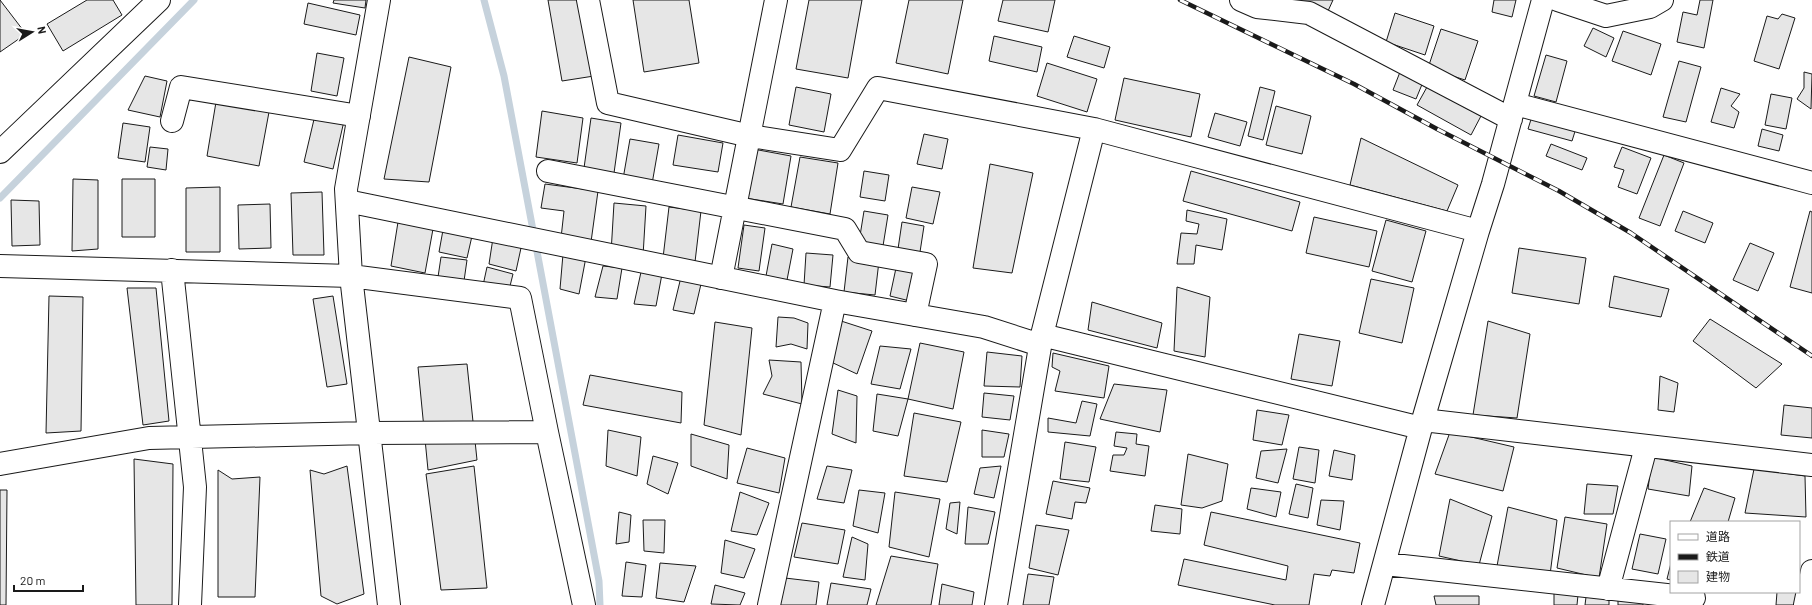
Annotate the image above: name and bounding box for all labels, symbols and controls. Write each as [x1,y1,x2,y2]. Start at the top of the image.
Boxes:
north arrow [12,12,52,52]
text: N [35,25,49,35]
legend [1670,521,1800,593]
text: 道路 [1706,529,1730,543]
text: 鉄道 [1706,549,1730,563]
scale bar [14,567,83,593]
text: 建物 [1706,569,1730,583]
text: 20 m [20,573,46,587]

